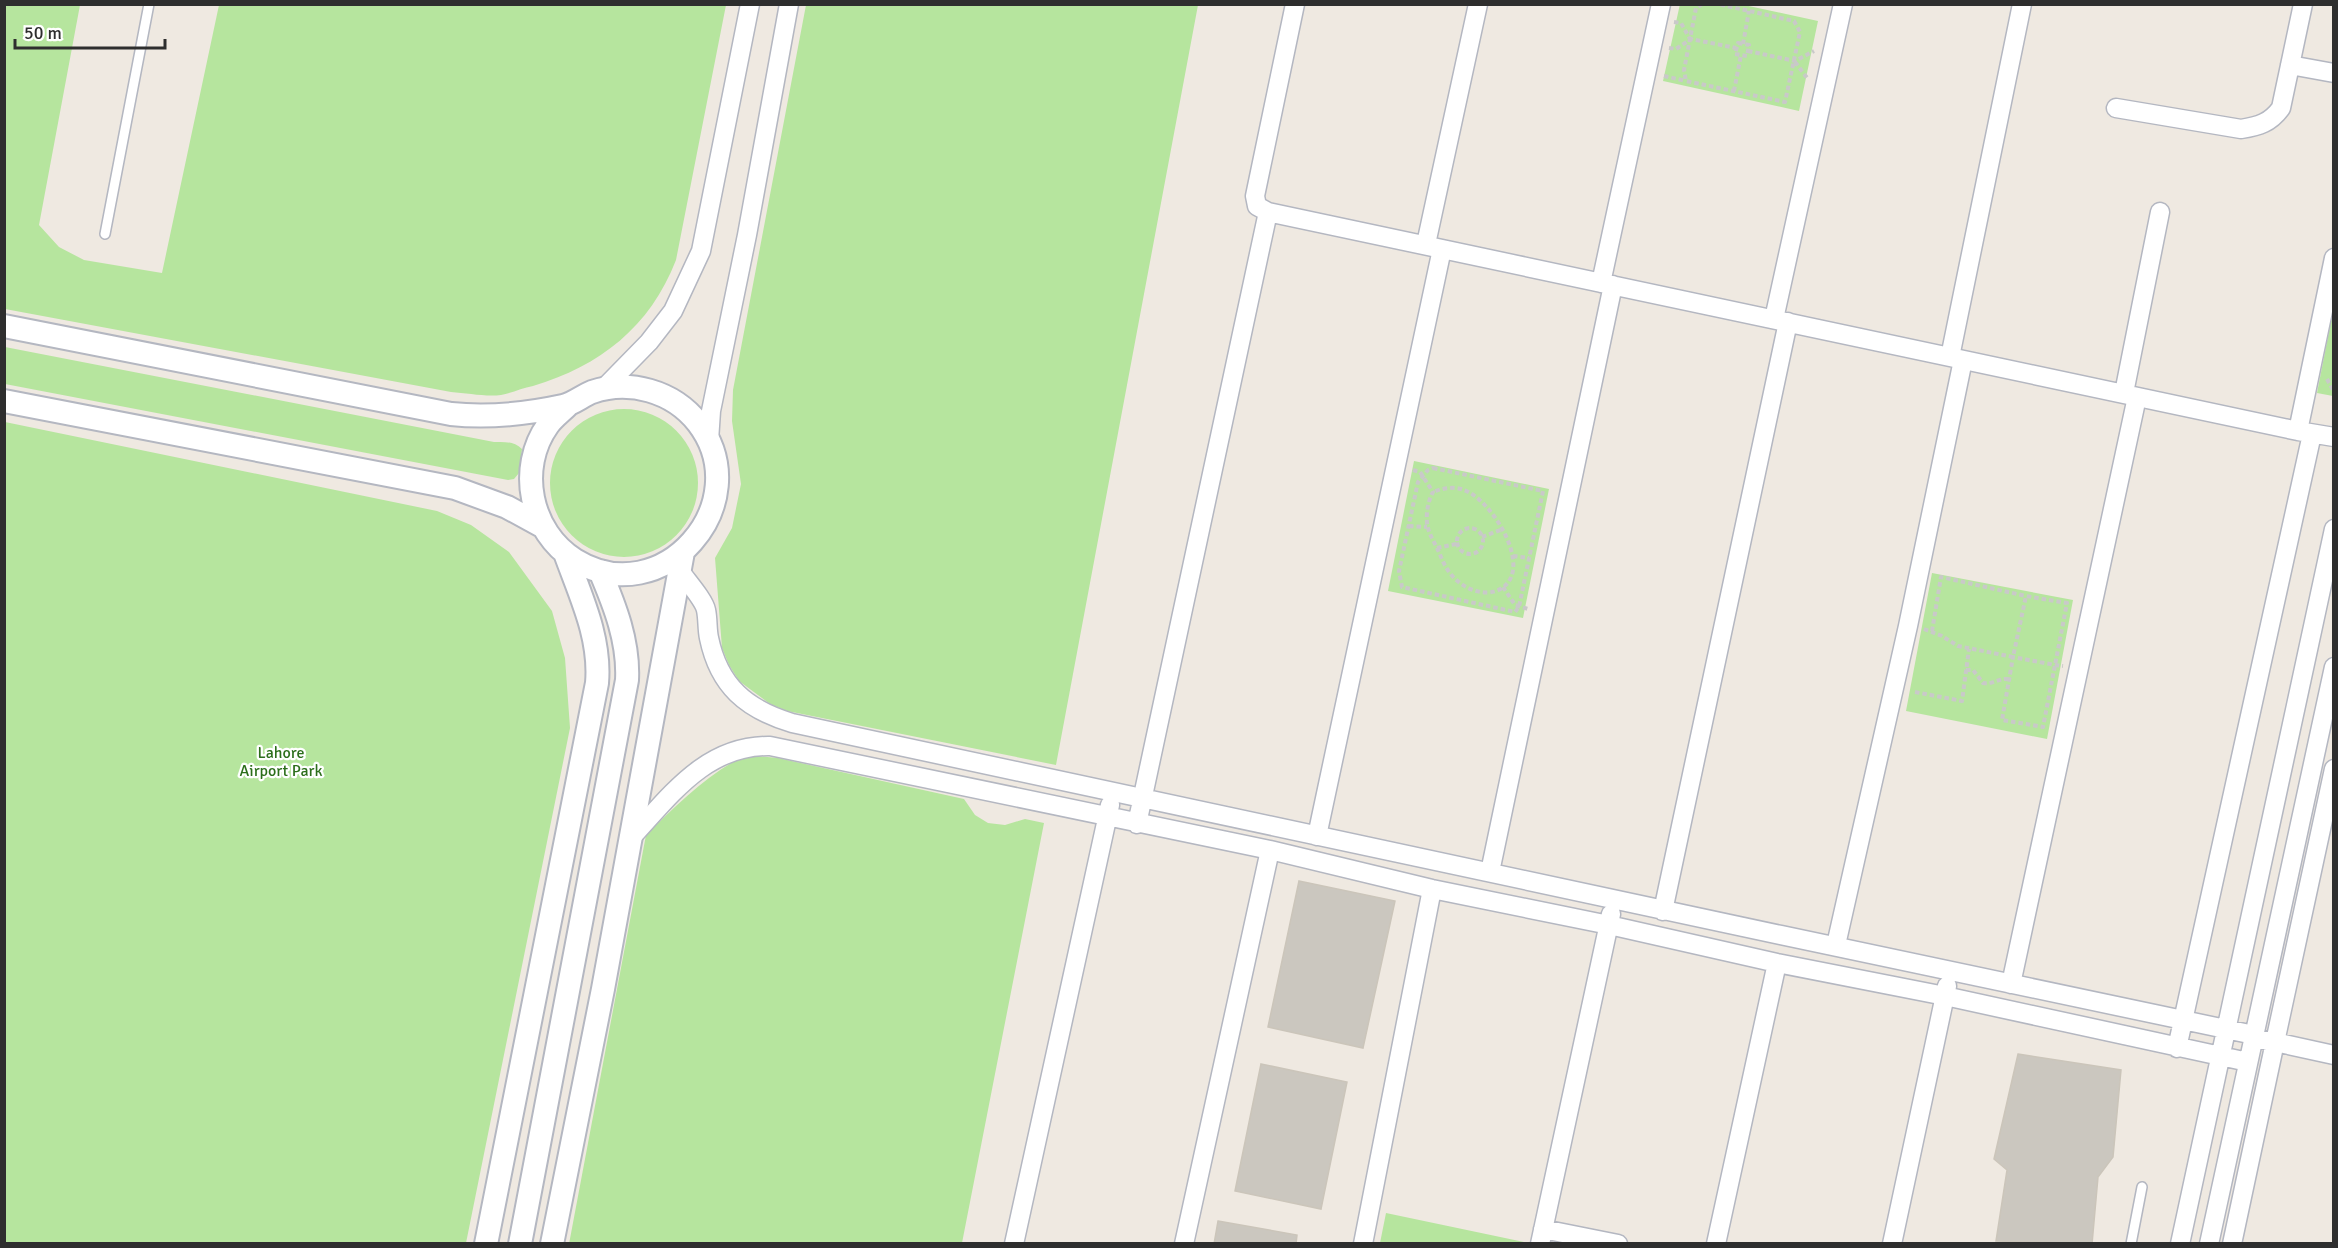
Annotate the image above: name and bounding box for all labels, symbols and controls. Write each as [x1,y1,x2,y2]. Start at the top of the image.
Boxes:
scale bar [15,12,165,50]
text: 50 m [24,22,62,44]
park label: Lahore Airport Park [240,743,322,781]

